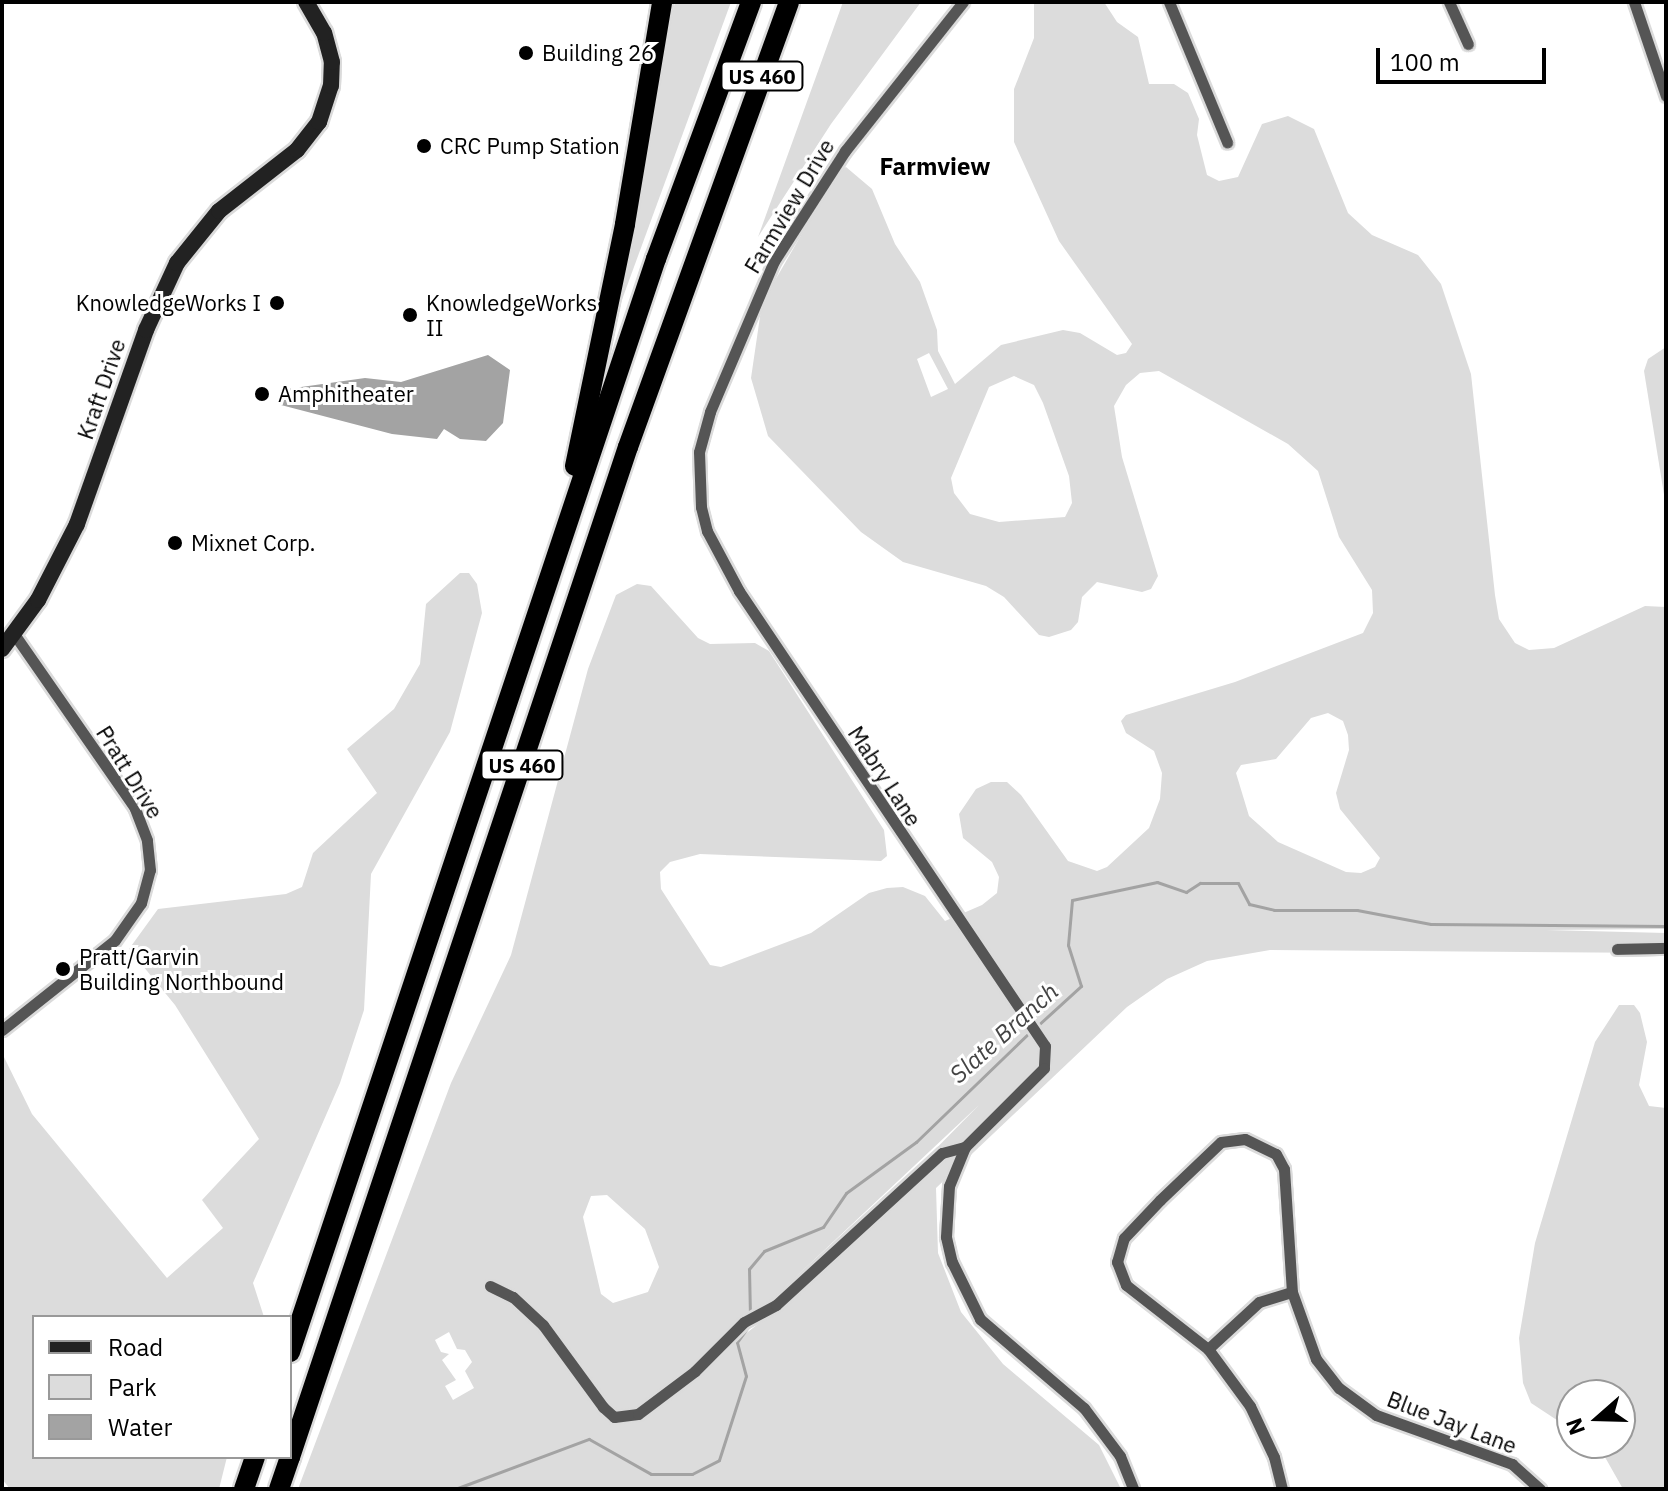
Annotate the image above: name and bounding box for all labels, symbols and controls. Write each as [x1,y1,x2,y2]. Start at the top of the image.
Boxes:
scale bar [1380,32,1550,82]
place label: Building 26 [542,40,654,66]
marker: Building 26 [517,44,535,62]
text: 100 m [1390,46,1460,78]
road number: US 460 [720,60,804,92]
place label: CRC Pump Station [440,133,620,159]
street label: Farmview Drive [739,134,839,278]
marker: CRC Pump Station [415,137,433,155]
district label: Farmview [879,153,991,181]
place label: KnowledgeWorks II [426,289,597,340]
place label: KnowledgeWorks I [76,290,261,316]
marker: KnowledgeWorks I [268,294,286,312]
marker: KnowledgeWorks II [401,306,419,324]
street label: Kraft Drive [71,335,131,443]
place label: Amphitheater [278,381,414,407]
marker: Amphitheater [253,385,271,403]
place label: Mixnet Corp. [191,530,315,556]
marker: Mixnet Corp. [166,534,184,552]
street label: Pratt Drive [91,721,169,823]
street label: Mabry Lane [843,721,927,831]
road number: US 460 [480,749,564,781]
place label: Pratt/Garvin Building Northbound [79,943,284,994]
marker: Pratt/Garvin Building Northbound [54,960,72,978]
water label: Slate Branch [944,977,1064,1089]
legend [32,1315,292,1459]
text: Road [108,1331,163,1363]
text: Park [108,1371,157,1403]
north arrow [1556,1379,1636,1459]
street label: Blue Jay Lane [1384,1385,1520,1459]
text: Water [108,1411,172,1443]
text: N [1559,1414,1591,1439]

